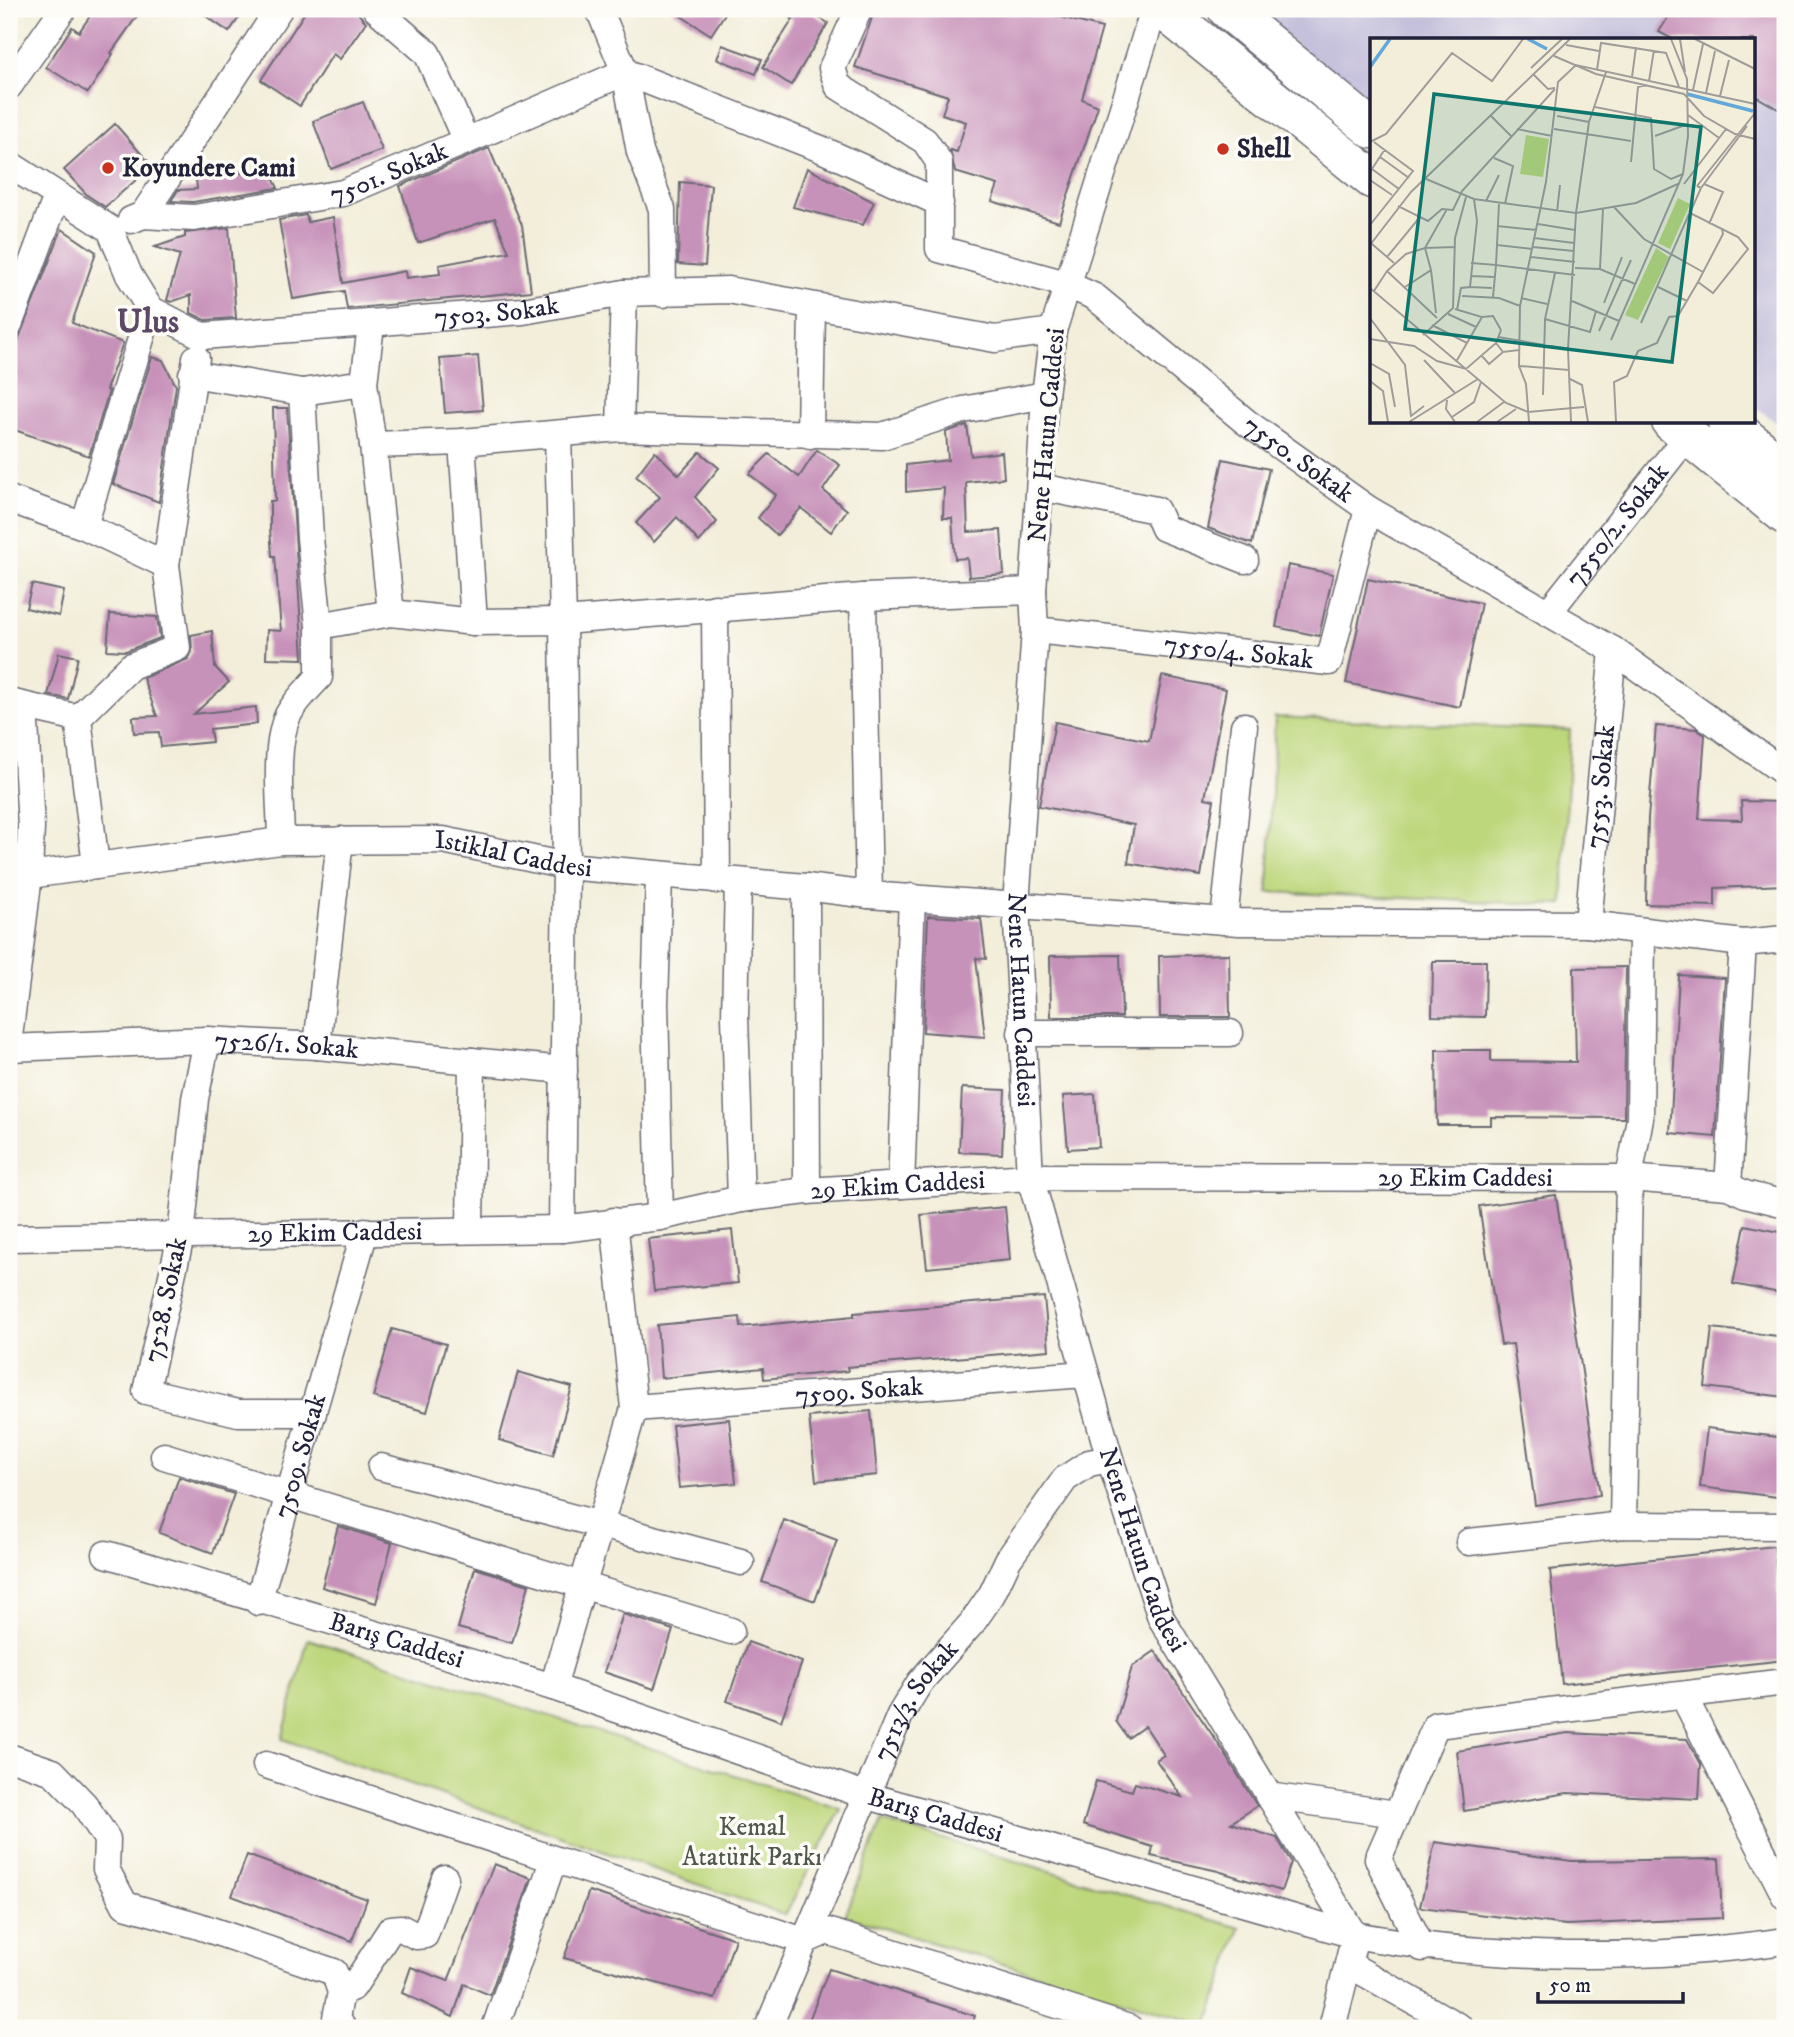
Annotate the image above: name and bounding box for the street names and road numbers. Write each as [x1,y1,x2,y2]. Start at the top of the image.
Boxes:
street label: 7501. Sokak [328,134,453,211]
street label: 7503. Sokak [433,288,562,334]
street label: Nene Hatun Caddesi [1021,327,1073,543]
street label: 7550. Sokak [1237,409,1360,510]
street label: 7550/2. Sokak [1558,456,1676,594]
street label: 7550/4. Sokak [1162,628,1315,677]
street label: 7553. Sokak [1578,723,1623,850]
street label: Istiklal Caddesi [435,823,593,885]
street label: Nene Hatun Caddesi [999,891,1043,1108]
street label: 7526/1. Sokak [214,1024,360,1066]
street label: 29 Ekim Caddesi [1378,1161,1553,1194]
street label: 29 Ekim Caddesi [809,1163,986,1207]
street label: 29 Ekim Caddesi [247,1215,423,1251]
street label: 7528. Sokak [137,1234,195,1366]
street label: 7509. Sokak [794,1370,925,1412]
street label: 7509. Sokak [266,1390,334,1522]
street label: Nene Hatun Caddesi [1091,1444,1194,1658]
street label: Barış Caddesi [325,1605,468,1676]
street label: 7513/3. Sokak [866,1633,966,1766]
street label: Barış Caddesi [864,1780,1007,1850]

